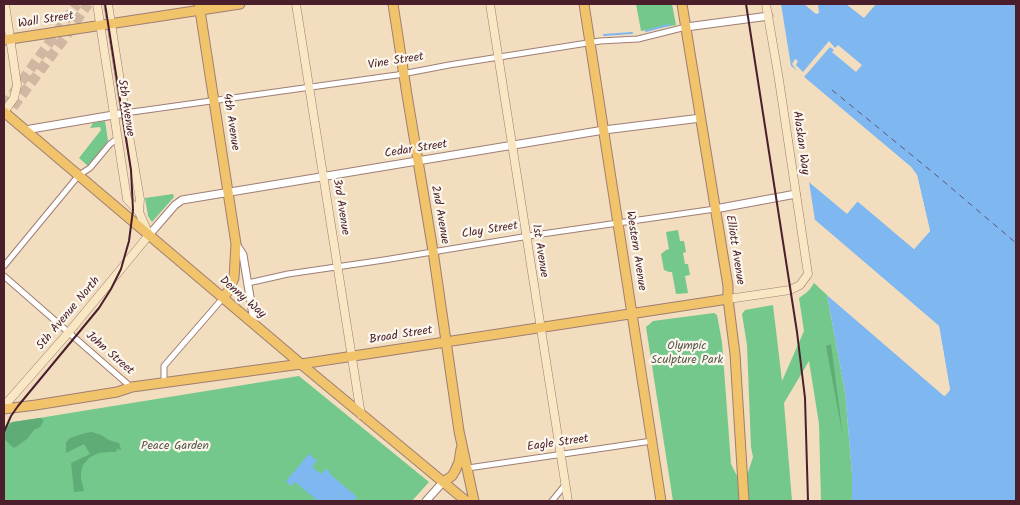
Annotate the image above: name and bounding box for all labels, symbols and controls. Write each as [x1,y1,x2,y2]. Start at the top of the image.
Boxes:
street label: Wall Street [17,9,75,33]
street label: Vine Street [367,50,425,74]
street label: 5th Avenue [113,78,137,138]
street label: 4th Avenue [218,92,242,152]
street label: Alaskan Way [788,110,812,176]
street label: Cedar Street [384,138,448,162]
street label: 3rd Avenue [328,178,352,236]
street label: 2nd Avenue [427,184,451,246]
street label: Western Avenue [622,210,648,292]
street label: Elliott Avenue [721,214,747,286]
street label: Clay Street [461,219,519,243]
street label: 1st Avenue [528,223,550,279]
street label: 5th Avenue North [34,274,104,354]
street label: Denny Way [216,274,268,322]
street label: Broad Street [368,324,434,348]
street label: John Street [82,329,136,379]
park label: Olympic Sculpture Park [651,340,723,368]
street label: Eagle Street [526,433,590,455]
park label: Peace Garden [141,440,209,454]

